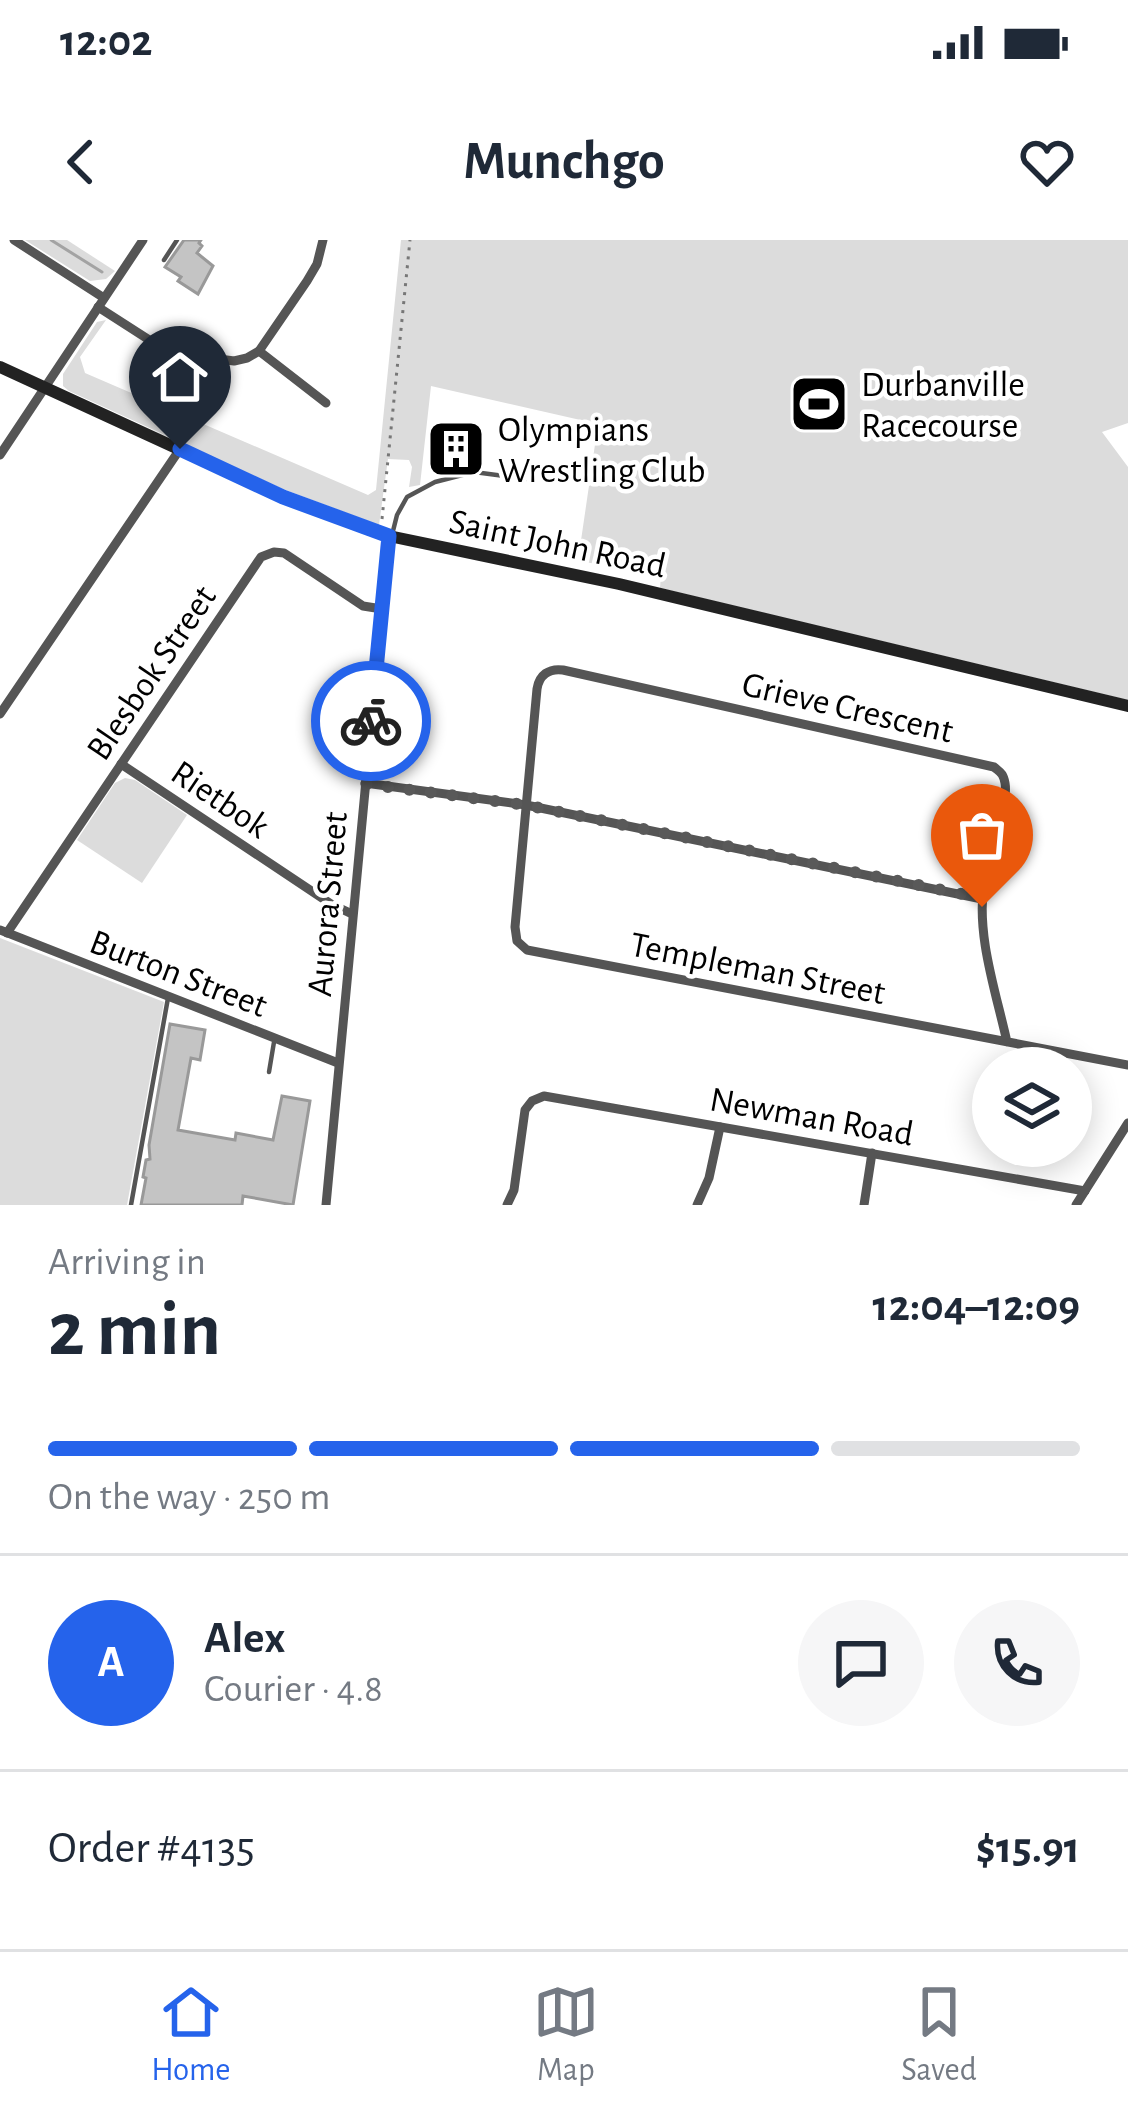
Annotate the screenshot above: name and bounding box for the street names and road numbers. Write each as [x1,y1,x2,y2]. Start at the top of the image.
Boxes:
street label: Saint John Road [446,503,669,584]
street label: Blesbok Street [80,579,223,767]
street label: Grieve Crescent [739,666,957,750]
street label: Rietbok [164,754,276,845]
street label: Aurora Street [302,810,354,998]
street label: Burton Street [85,924,272,1024]
street label: Templeman Street [627,927,889,1011]
street label: Newman Road [707,1081,916,1153]

